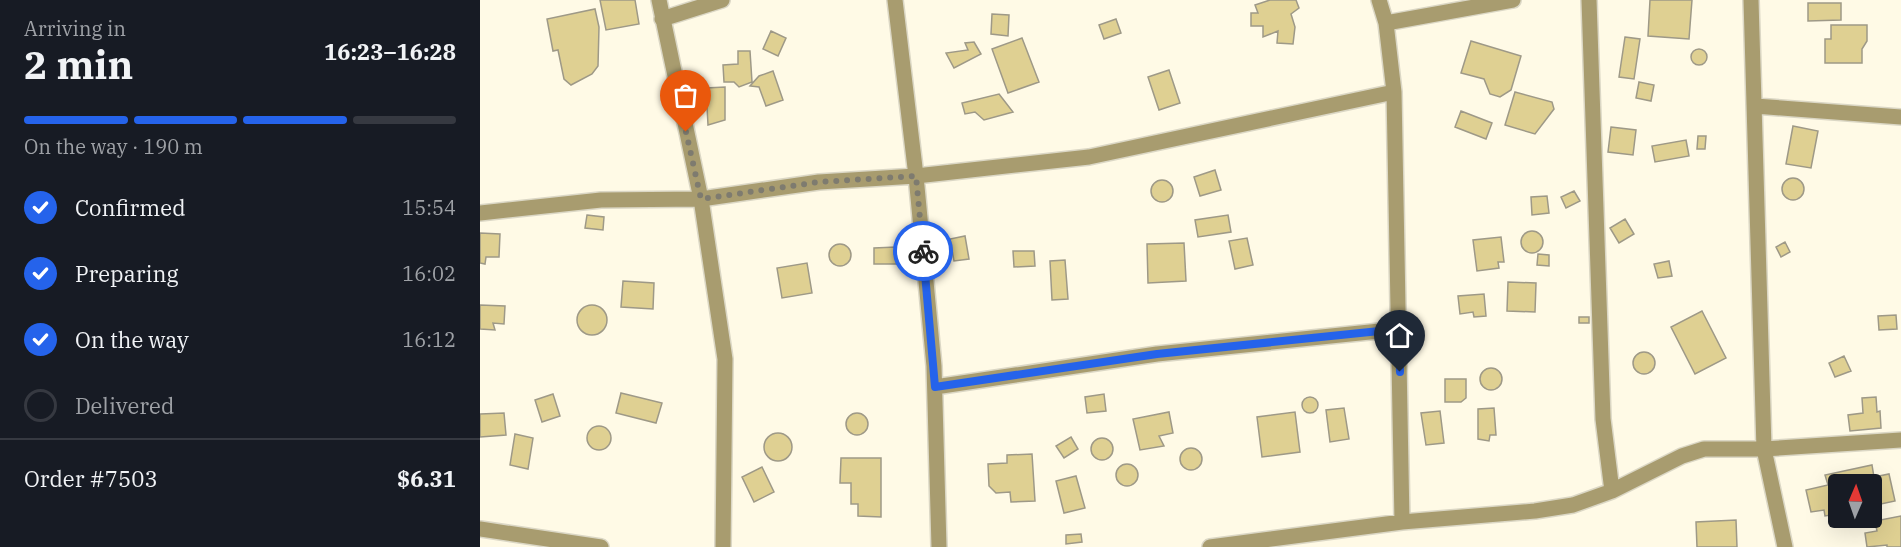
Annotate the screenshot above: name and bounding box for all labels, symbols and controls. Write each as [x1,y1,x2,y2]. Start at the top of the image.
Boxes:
text: Arriving in [24,15,126,42]
text: 16:23–16:28 [324,37,456,66]
text: 2 min [24,39,133,90]
pin [660,70,711,132]
icon: bag [669,79,702,112]
text: On the way · 190 m [24,133,203,160]
icon: check [24,191,57,224]
text: Confirmed [75,193,186,222]
text: 15:54 [402,194,456,221]
courier [893,221,953,281]
icon: bike [907,235,940,268]
icon: check [24,257,57,290]
text: Preparing [75,259,179,288]
text: 16:02 [402,260,456,287]
pin [1374,310,1425,372]
icon: home [1383,319,1416,352]
icon: check [24,323,57,356]
text: On the way [75,325,189,354]
text: 16:12 [402,326,456,353]
text: Delivered [75,391,174,420]
text: Order #7503 [24,464,158,493]
text: $6.31 [397,464,456,493]
north arrow [1828,474,1882,528]
map controls [1828,474,1882,528]

